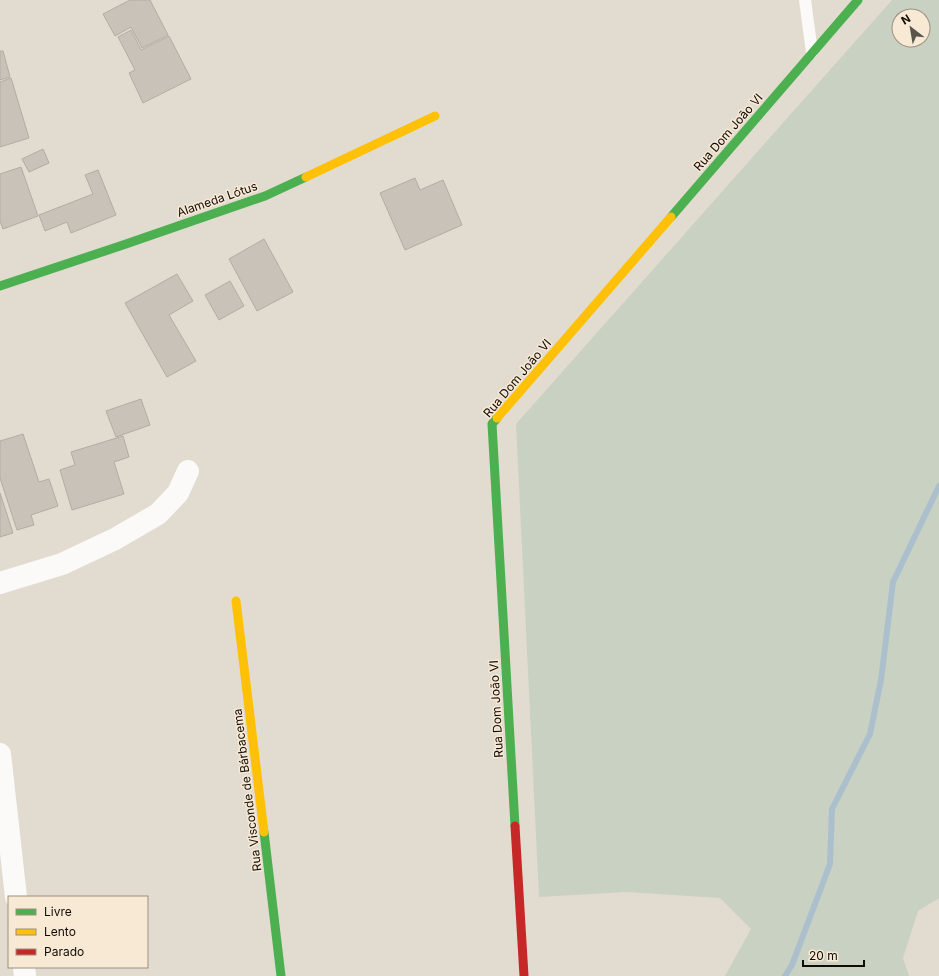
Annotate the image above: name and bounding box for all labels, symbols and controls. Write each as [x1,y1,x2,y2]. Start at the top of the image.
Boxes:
north arrow [891,8,931,48]
text: N [899,11,913,28]
street label: Rua Dom João VI [690,90,766,174]
street label: Alameda Lótus [175,178,259,220]
street label: Rua Dom João VI [480,336,554,420]
street label: Rua Dom João VI [486,660,506,758]
street label: Rua Visconde de Bárbacema [230,708,264,872]
legend [8,896,148,968]
text: Livre [44,904,72,919]
text: Lento [44,924,76,939]
scale bar [803,942,864,968]
text: Parado [44,944,84,959]
text: 20 m [809,948,838,963]

